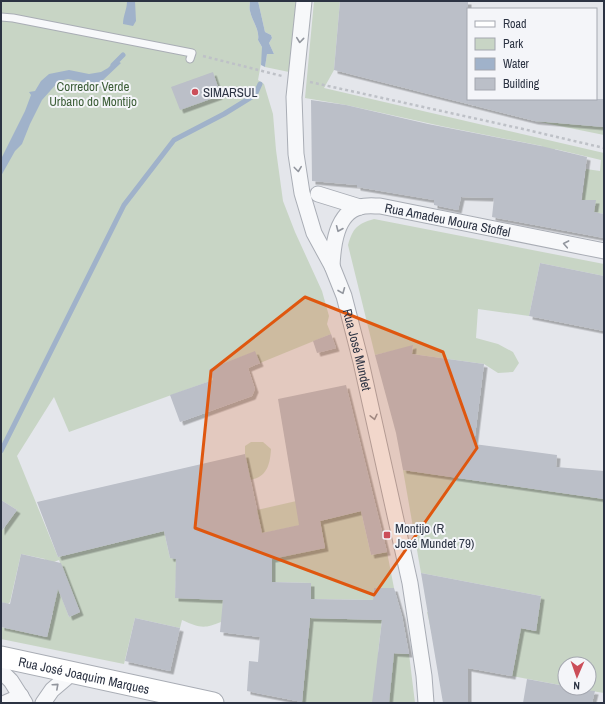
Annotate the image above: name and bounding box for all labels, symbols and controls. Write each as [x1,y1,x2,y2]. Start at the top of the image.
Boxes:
legend [467,8,597,100]
text: Road [503,16,527,32]
text: Park [503,36,523,52]
one-way arrow [295,37,304,43]
text: Water [503,56,530,72]
text: Building [503,76,540,92]
park label: Corredor Verde Urbano do Montijo [49,78,137,110]
place label: SIMARSUL [203,84,258,101]
marker: SIMARSUL [190,87,200,97]
one-way arrow [294,166,303,172]
street label: Rua Amadeu Moura Stoffel [383,199,512,241]
one-way arrow [335,226,343,233]
one-way arrow [563,240,569,248]
one-way arrow [338,287,346,294]
street label: Rua José Mundet [339,307,376,392]
one-way arrow [369,413,377,420]
place label: Montijo (R José Mundet 79) [395,520,475,552]
marker: Montijo (R José Mundet 79) [382,530,392,540]
street label: Rua José Joaquim Marques [17,653,151,697]
north arrow [557,656,597,696]
text: N [573,679,580,693]
one-way arrow [51,684,59,691]

